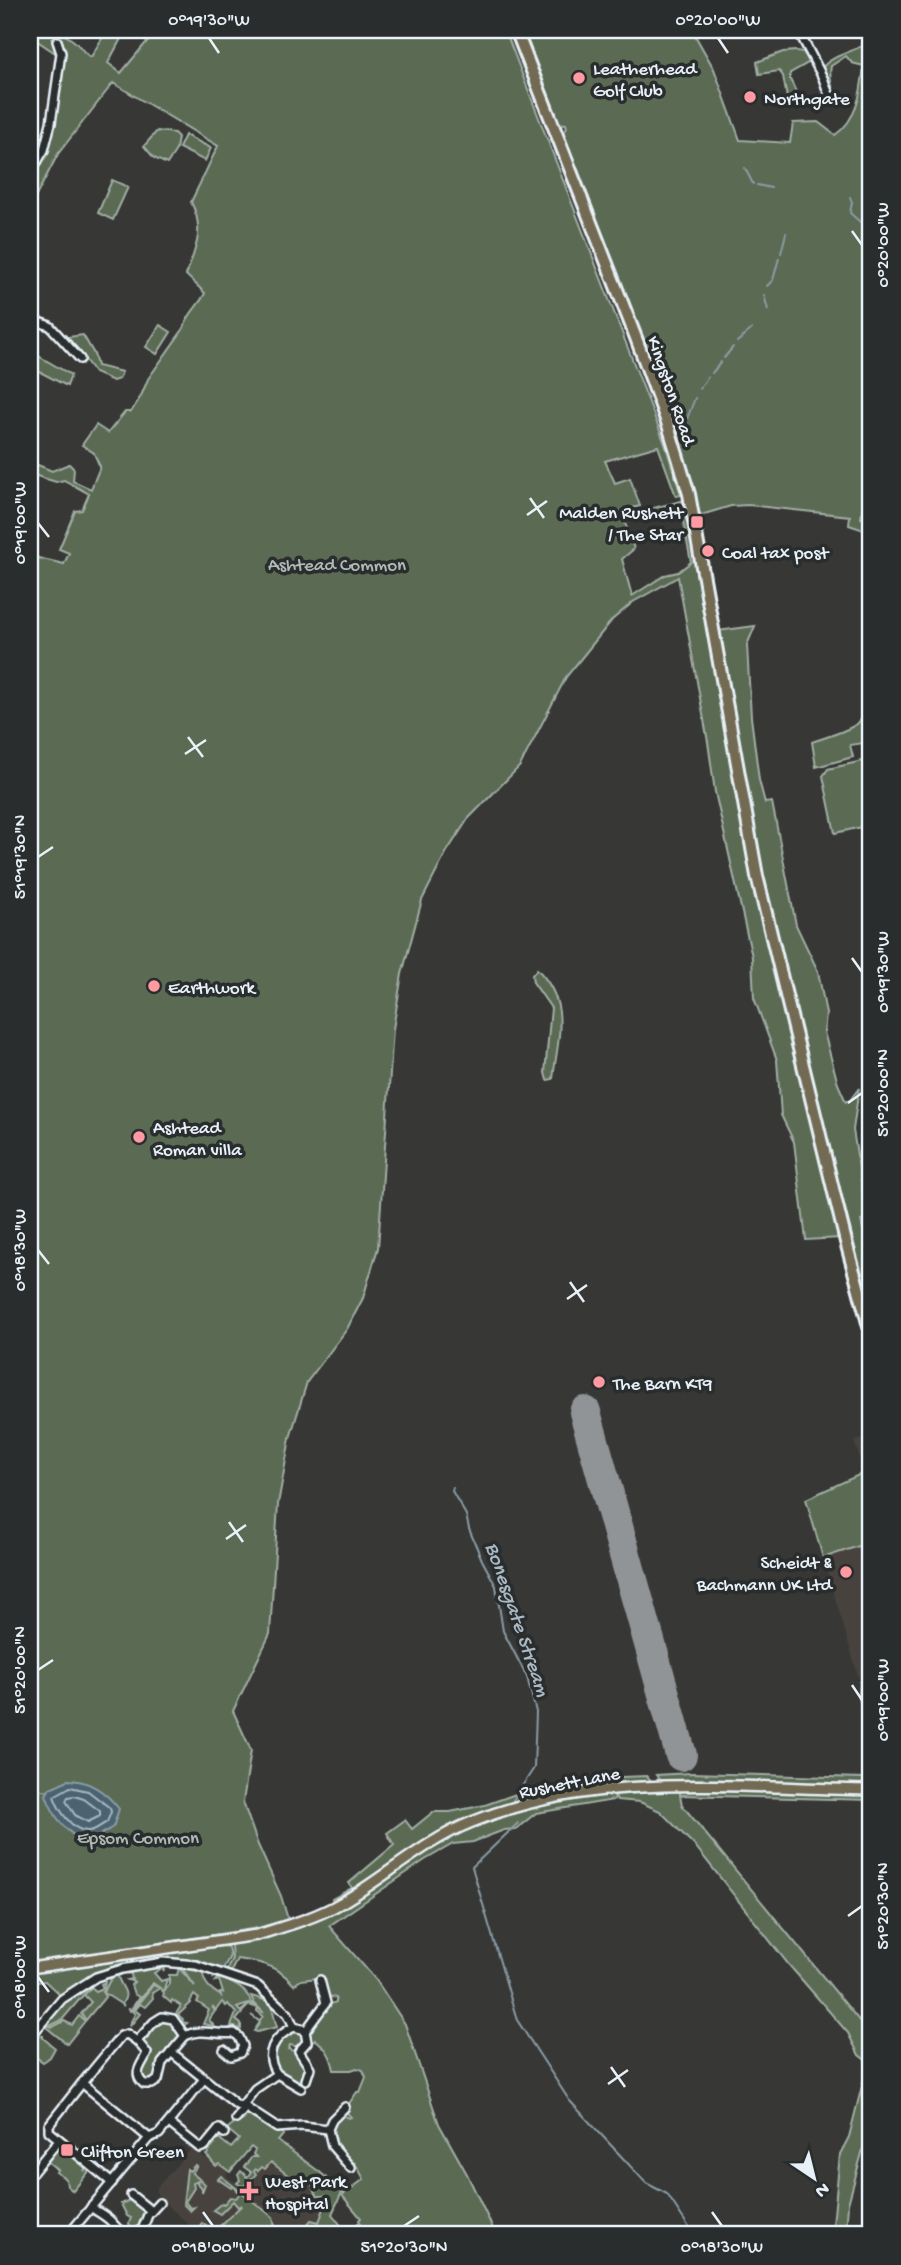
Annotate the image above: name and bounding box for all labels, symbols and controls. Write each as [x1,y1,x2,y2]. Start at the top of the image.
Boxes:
text: 0°19'30"W [168,11,250,32]
text: 0°20'00"W [675,11,761,32]
place label: Leatherhead Golf Club [593,59,698,104]
marker: Leatherhead Golf Club [571,70,587,86]
marker: Northgate [742,89,758,105]
place label: Northgate [764,89,850,112]
text: 0°20'00"W [874,202,895,288]
street label: Kingston Road [640,333,700,451]
text: 0°19'00"W [11,482,32,564]
place label: Malden Rushett / The Star [559,503,685,548]
marker: Malden Rushett / The Star [689,514,705,530]
marker: Coal tax post [700,543,716,559]
place label: Coal tax post [722,543,830,566]
park label: Ashtead Common [268,555,406,578]
text: 51°19'30"N [11,815,32,899]
text: 0°19'30"W [874,931,895,1013]
marker: Earthwork [146,978,162,994]
place label: Earthwork [168,978,256,1001]
text: 51°20'00"N [874,1049,895,1137]
place label: Ashtead Roman villa [153,1118,243,1163]
marker: Ashtead Roman villa [131,1129,147,1145]
text: 0°18'30"W [11,1209,32,1291]
marker: The Barn KT9 [591,1374,607,1390]
place label: The Barn KT9 [612,1374,713,1397]
water label: Bonesgate Stream [478,1540,554,1701]
place label: Scheidt & Bachmann UK Ltd [696,1553,834,1598]
marker: Scheidt & Bachmann UK Ltd [838,1564,854,1580]
text: 51°20'00"N [11,1626,32,1714]
text: 0°19'00"W [874,1659,895,1741]
street label: Rushett Lane [517,1763,622,1805]
park label: Epsom Common [77,1828,199,1851]
text: 51°20'30"N [874,1862,895,1950]
text: 0°18'00"W [11,1935,32,2019]
marker: Clifton Green [59,2142,75,2158]
place label: Clifton Green [81,2142,184,2165]
north arrow [778,2142,848,2212]
place label: West Park Hospital [265,2172,348,2217]
text: N [810,2176,833,2202]
marker: West Park Hospital [239,2181,259,2201]
text: 0°18'00"W [171,2238,255,2259]
text: 51°20'30"N [360,2238,448,2259]
text: 0°18'30"W [681,2238,763,2259]

